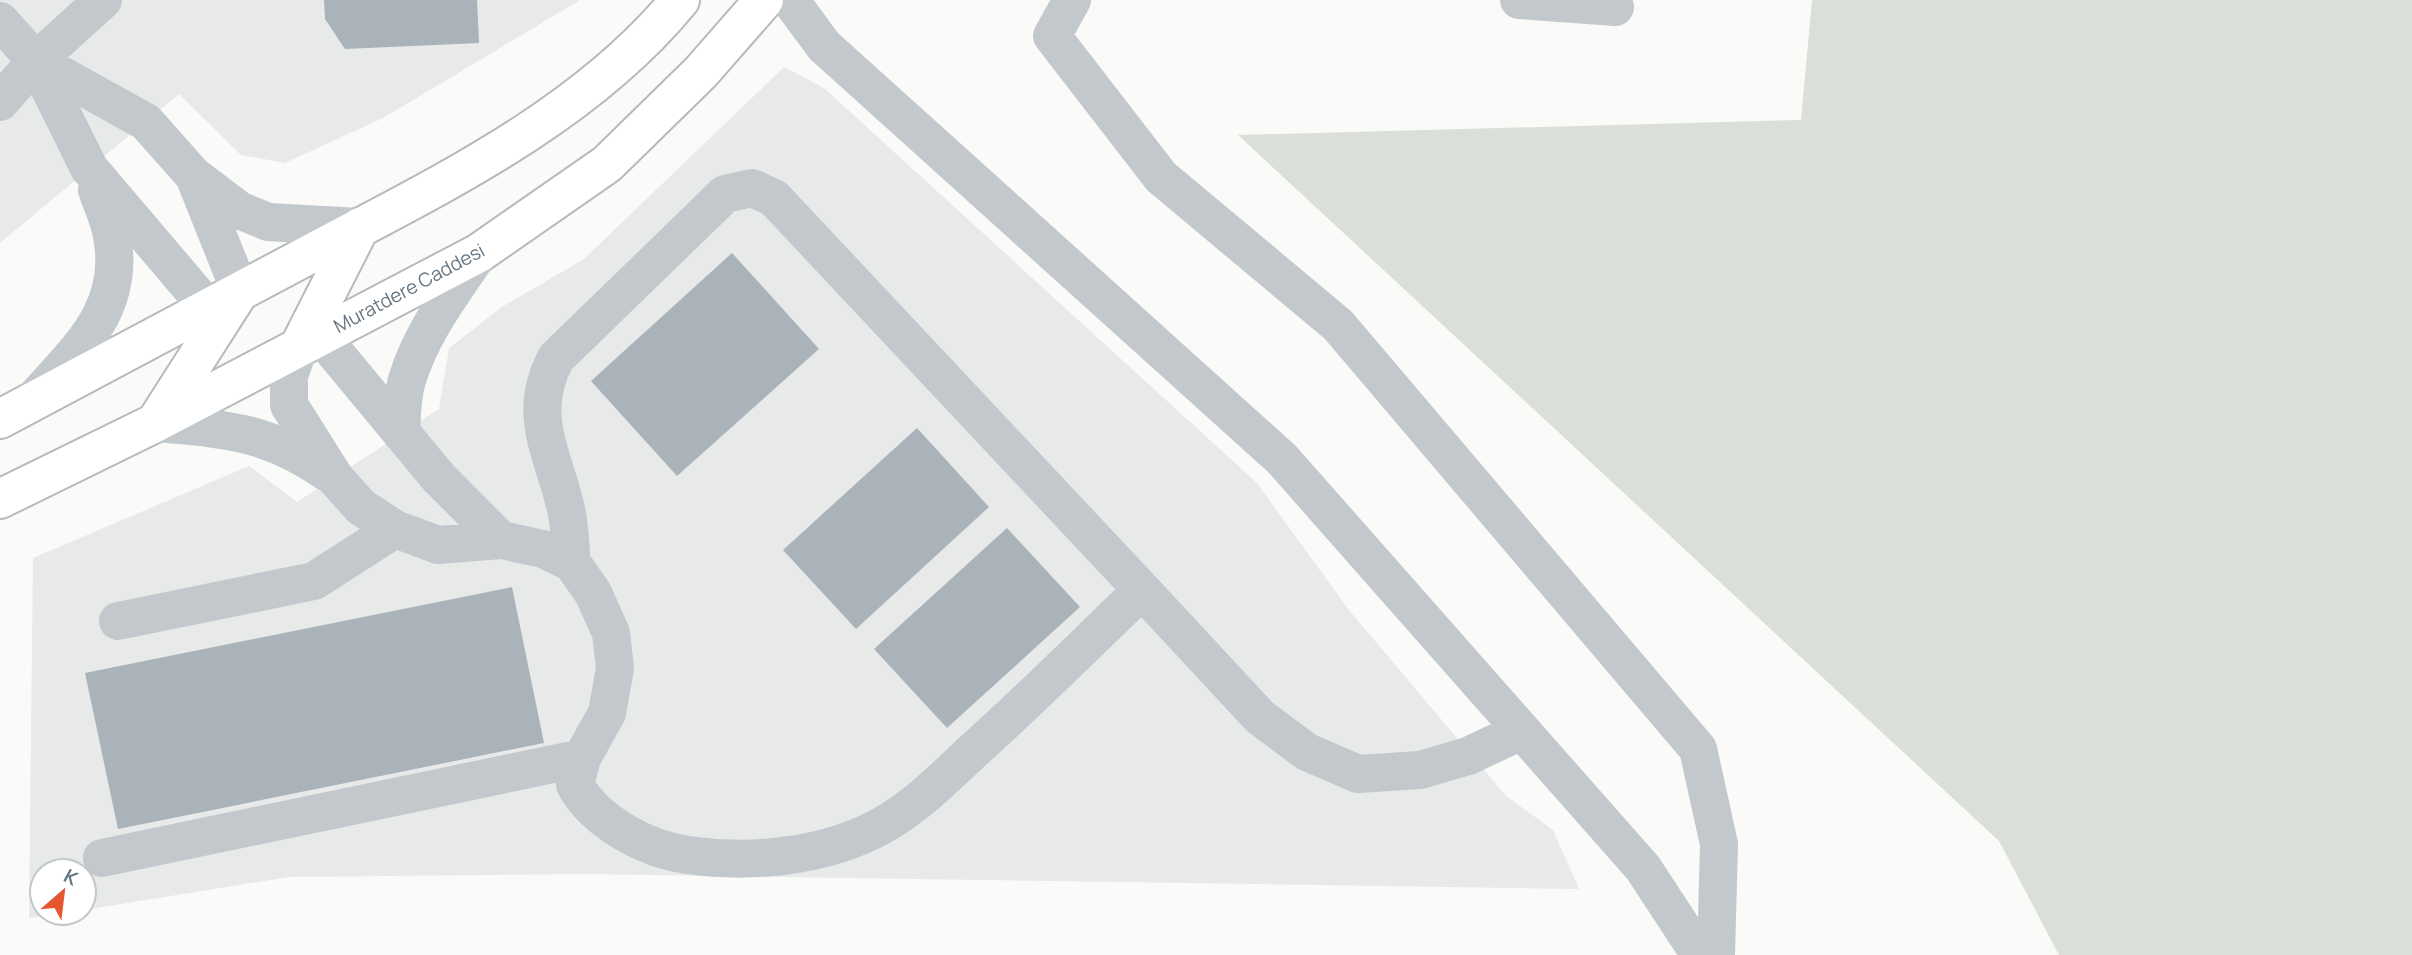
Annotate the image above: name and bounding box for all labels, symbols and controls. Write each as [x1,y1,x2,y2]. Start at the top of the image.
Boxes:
street label: Muratdere Caddesi [329,237,489,339]
north arrow [28,857,98,927]
text: K [59,863,83,892]

